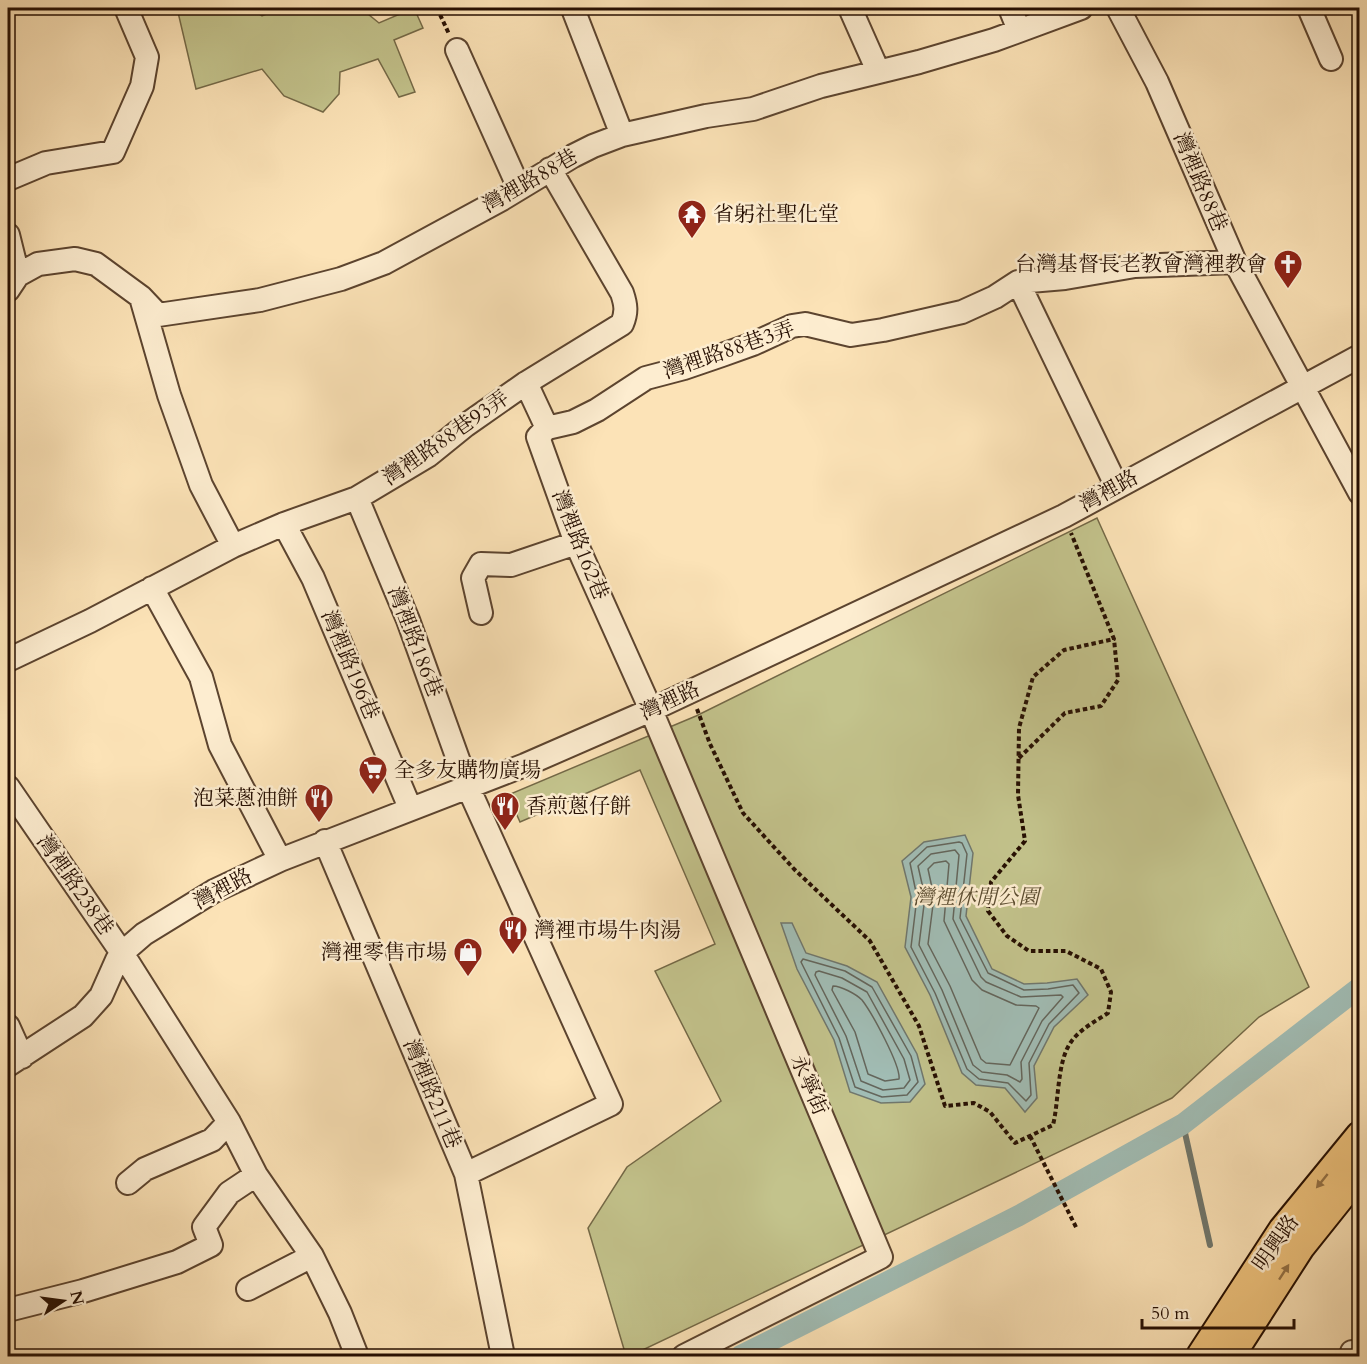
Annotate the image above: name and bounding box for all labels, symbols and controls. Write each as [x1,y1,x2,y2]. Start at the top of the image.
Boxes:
street label: 灣裡路88巷 [1166,128,1234,236]
street label: 灣裡路88巷 [477,142,583,220]
temple icon: 省躬社聖化堂 [676,198,708,240]
place label: 省躬社聖化堂 [713,200,839,229]
church icon: 台灣基督長老教會灣裡教會 [1272,248,1304,290]
place label: 台灣基督長老教會灣裡教會 [1015,250,1267,279]
street label: 灣裡路88巷3弄 [659,314,799,386]
street label: 灣裡路88巷93弄 [377,384,515,492]
street label: 灣裡路 [1074,463,1144,519]
street label: 灣裡路162巷 [545,486,615,604]
street label: 灣裡路186巷 [381,583,449,701]
street label: 灣裡路196巷 [314,606,386,724]
street label: 灣裡路 [635,675,705,727]
supermarket icon: 全多友購物廣場 [357,754,389,796]
place label: 全多友購物廣場 [394,756,541,785]
restaurant icon: 泡菜蔥油餅 [303,782,335,824]
place label: 泡菜蔥油餅 [193,784,298,813]
restaurant icon: 香煎蔥仔餅 [489,790,521,832]
place label: 香煎蔥仔餅 [526,792,631,821]
street label: 灣裡路238巷 [30,829,120,941]
street label: 灣裡路 [188,861,258,917]
park label: 灣裡休閒公園 [913,883,1042,912]
restaurant icon: 灣裡市場牛肉湯 [497,914,529,956]
place label: 灣裡市場牛肉湯 [534,916,681,945]
shop icon: 灣裡零售市場 [452,936,484,978]
place label: 灣裡零售市場 [321,938,447,967]
street label: 灣裡路211巷 [396,1035,468,1153]
street label: 永寧街 [783,1050,835,1120]
one-way arrow [1317,1174,1329,1189]
street label: 明興路 [1246,1209,1306,1277]
one-way arrow [1278,1264,1289,1280]
north arrow [33,1271,93,1331]
text: N [64,1289,89,1307]
scale bar [1142,1292,1294,1330]
text: 50 m [1151,1301,1190,1326]

